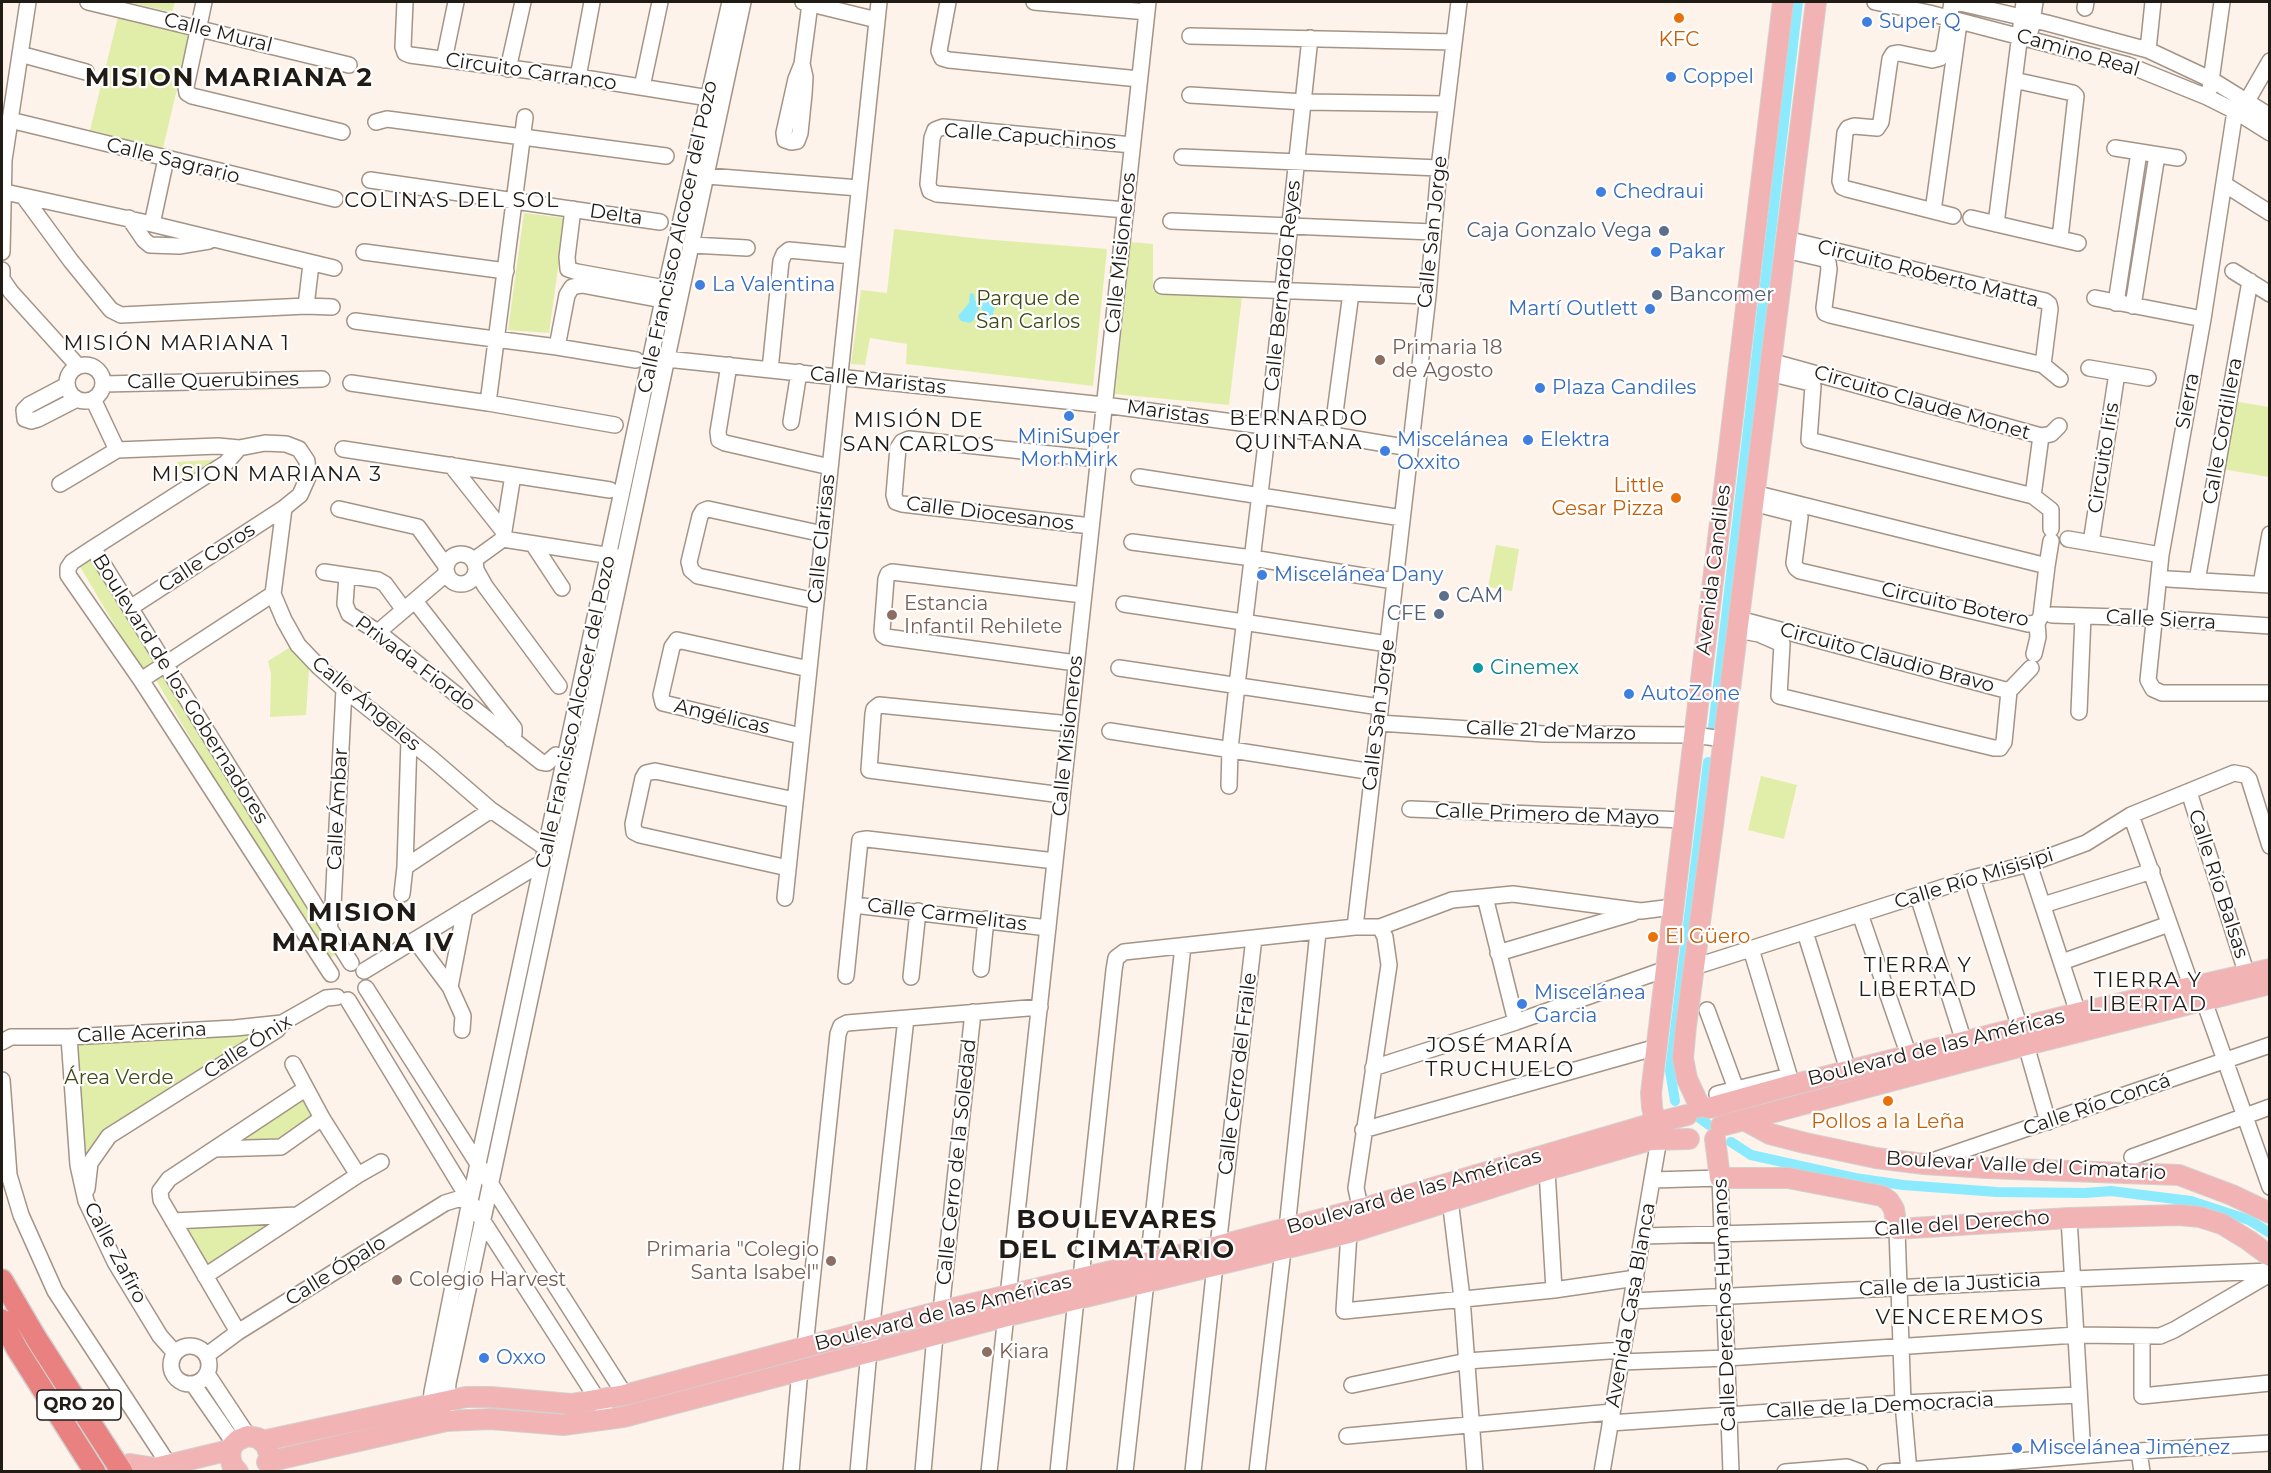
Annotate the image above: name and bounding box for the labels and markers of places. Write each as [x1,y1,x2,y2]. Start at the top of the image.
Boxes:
place label: Super Q [1879,10,1960,34]
marker: KFC [1672,11,1686,25]
marker: Super Q [1860,15,1874,29]
place label: KFC [1659,28,1699,52]
place label: Coppel [1683,65,1754,89]
marker: Coppel [1664,70,1678,84]
place label: Chedraui [1613,180,1704,204]
marker: Chedraui [1594,185,1608,199]
place label: Caja Gonzalo Vega [1467,219,1652,243]
marker: Caja Gonzalo Vega [1657,224,1671,238]
place label: Pakar [1668,240,1725,264]
marker: Pakar [1649,245,1663,259]
place label: La Valentina [712,273,835,297]
marker: La Valentina [693,278,707,292]
place label: Bancomer [1669,283,1774,307]
marker: Bancomer [1650,288,1664,302]
place label: Martí Outlett [1508,297,1638,321]
marker: Martí Outlett [1643,302,1657,316]
place label: Primaria 18 de Agosto [1392,336,1502,383]
marker: Primaria 18 de Agosto [1373,353,1387,367]
place label: Plaza Candiles [1552,376,1696,400]
marker: Plaza Candiles [1533,381,1547,395]
marker: MiniSuper MorhMirk [1062,409,1076,423]
place label: MiniSuper MorhMirk [1018,425,1120,472]
place label: Miscelánea Oxxito [1397,428,1509,475]
place label: Elektra [1540,428,1610,452]
marker: Elektra [1521,433,1535,447]
marker: Miscelánea Oxxito [1378,444,1392,458]
place label: Little Cesar Pizza [1551,474,1664,521]
marker: Little Cesar Pizza [1669,491,1683,505]
place label: Miscelánea Dany [1274,563,1443,587]
marker: Miscelánea Dany [1255,568,1269,582]
place label: CAM [1456,584,1503,608]
marker: CAM [1437,589,1451,603]
place label: Estancia Infantil Rehilete [904,592,1062,639]
place label: CFE [1387,602,1427,626]
marker: CFE [1432,607,1446,621]
marker: Estancia Infantil Rehilete [885,608,899,622]
place label: Cinemex [1490,656,1579,680]
marker: Cinemex [1471,661,1485,675]
place label: AutoZone [1641,682,1740,706]
marker: AutoZone [1622,687,1636,701]
place label: El Güero [1665,925,1750,949]
marker: El Güero [1646,930,1660,944]
place label: Miscelánea Garcia [1534,981,1646,1028]
marker: Miscelánea Garcia [1515,997,1529,1011]
marker: Pollos a la Leña [1881,1094,1895,1108]
place label: Pollos a la Leña [1811,1110,1965,1134]
place label: Primaria "Colegio Santa Isabel" [646,1238,819,1285]
marker: Primaria "Colegio Santa Isabel" [824,1254,838,1268]
place label: Colegio Harvest [409,1268,566,1292]
marker: Colegio Harvest [390,1273,404,1287]
place label: Kiara [999,1340,1049,1364]
marker: Kiara [980,1345,994,1359]
place label: Oxxo [496,1346,546,1370]
marker: Oxxo [477,1351,491,1365]
place label: Miscelánea Jiménez [2029,1436,2230,1460]
marker: Miscelánea Jiménez [2010,1441,2024,1455]

